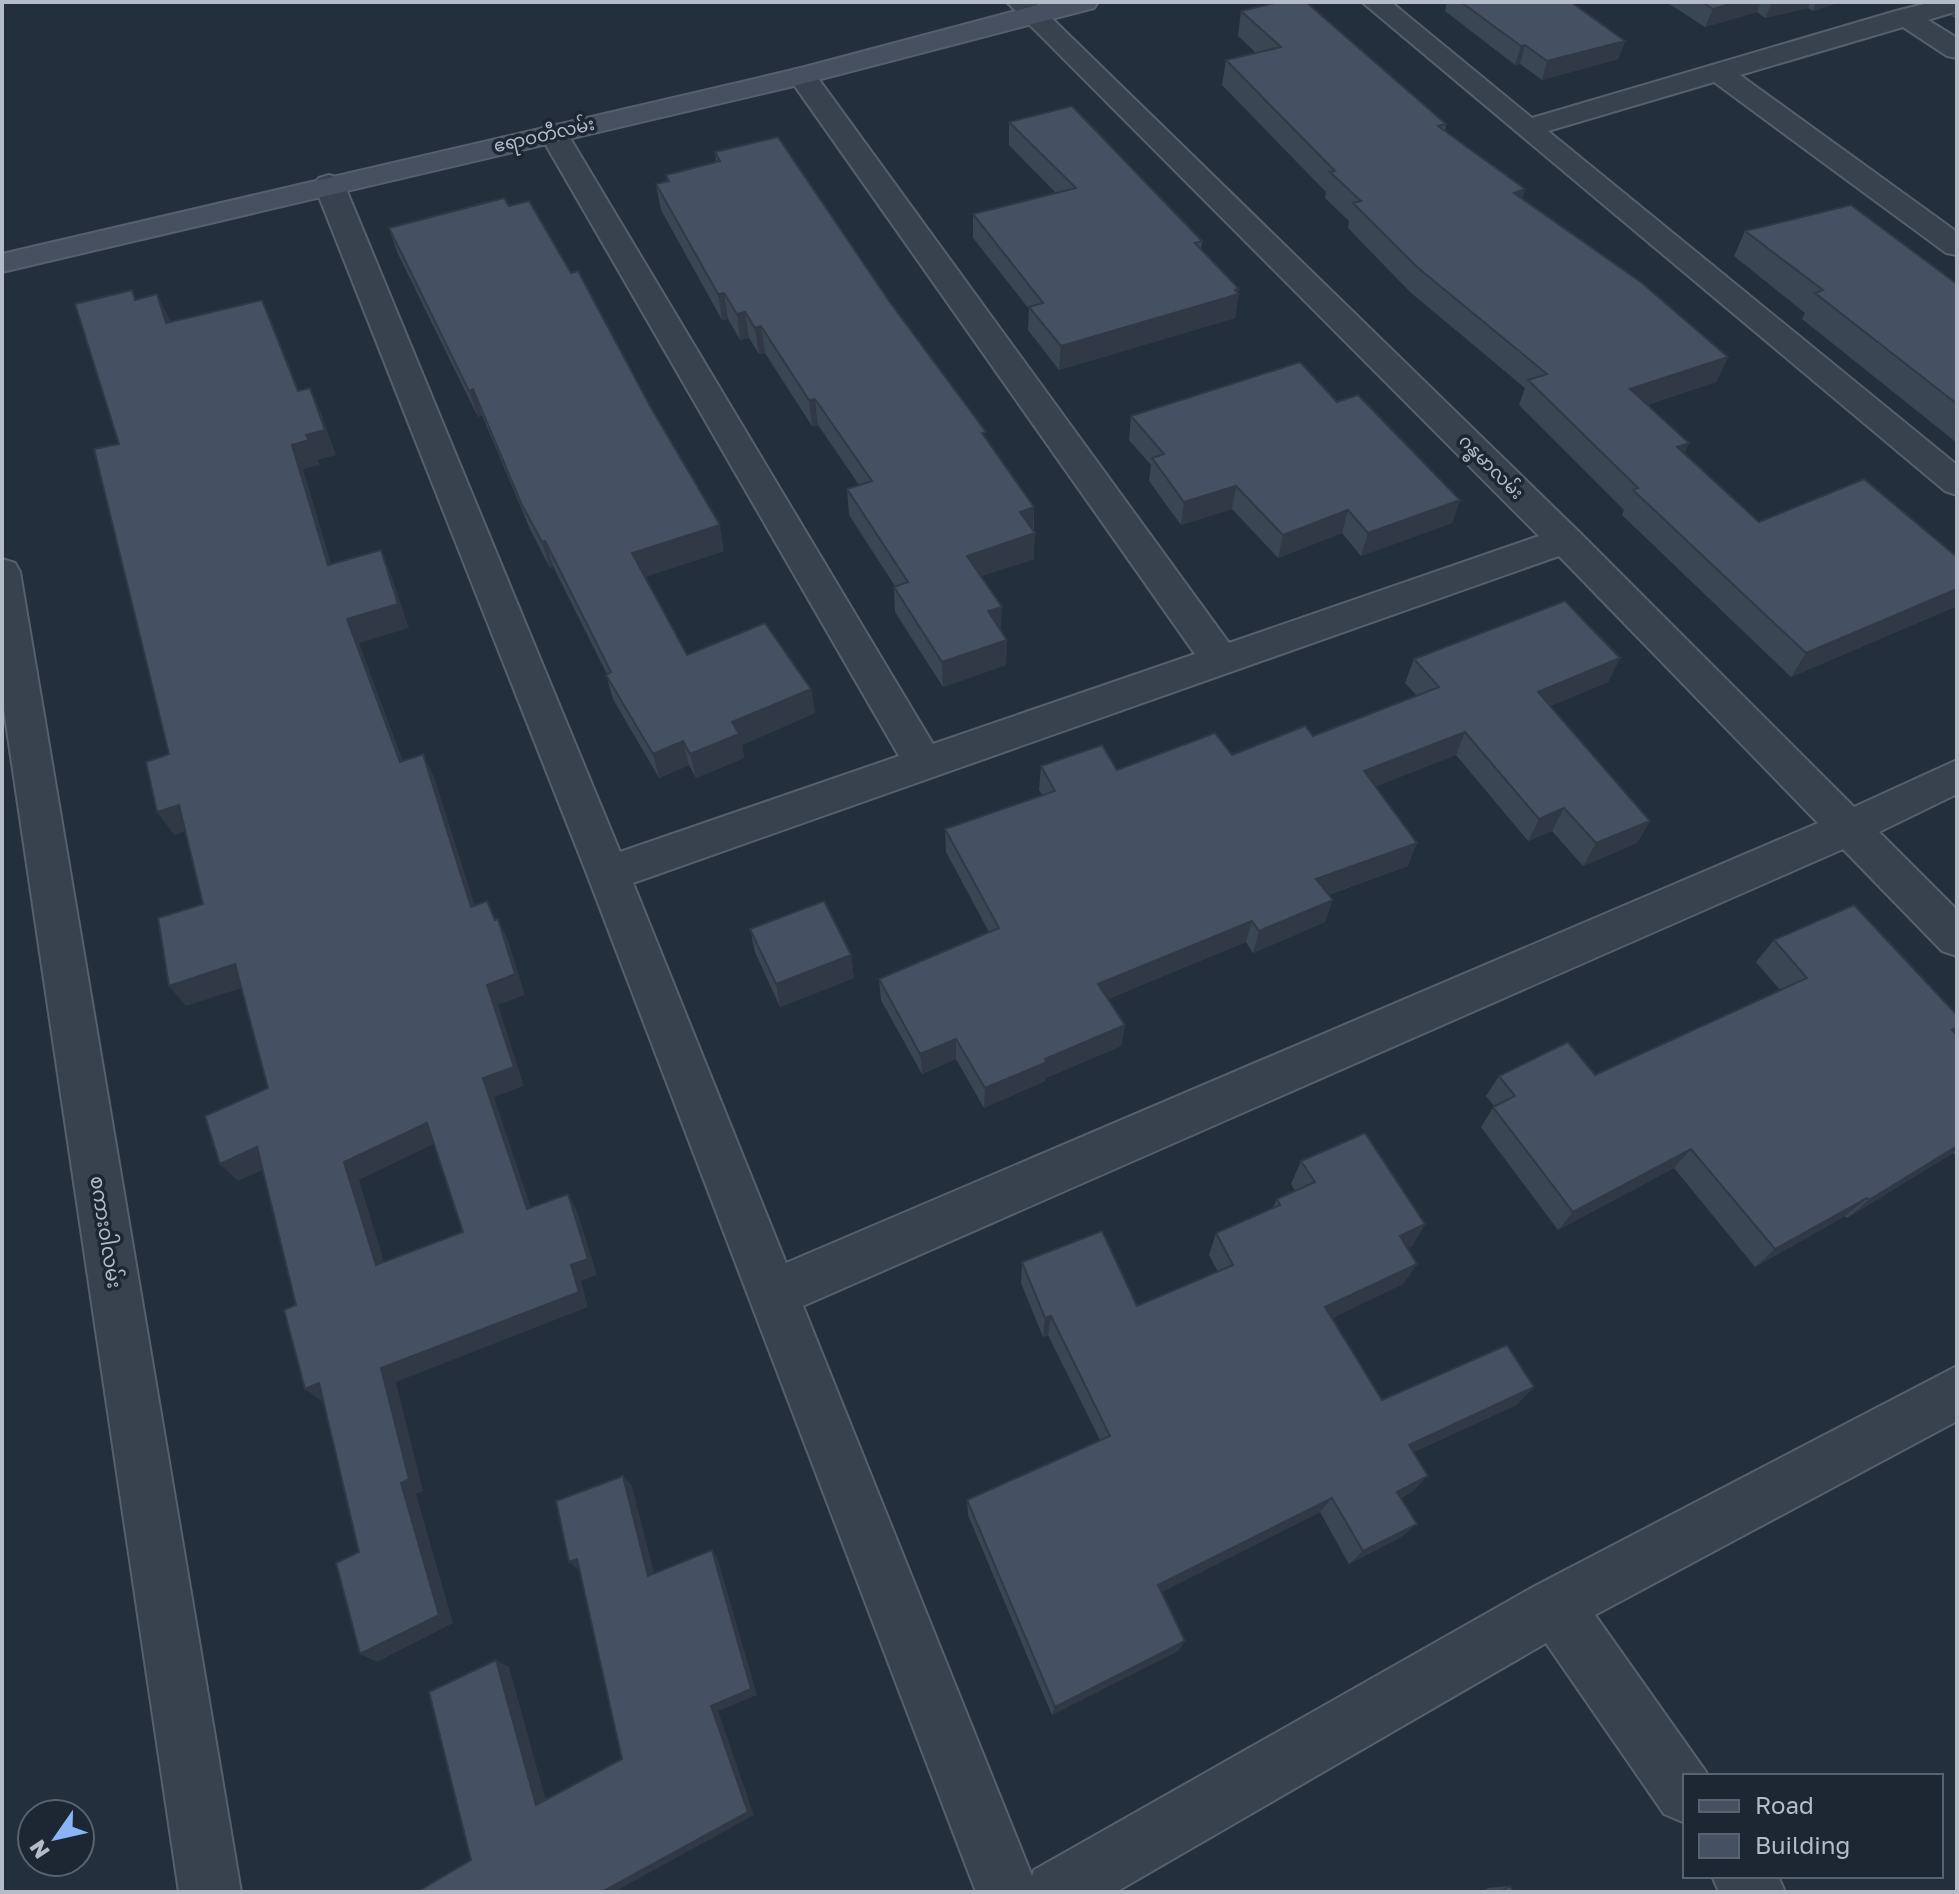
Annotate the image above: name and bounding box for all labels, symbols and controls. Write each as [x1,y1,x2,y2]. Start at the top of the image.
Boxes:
street label: ဧရာဝတီလမ်း [491,110,598,161]
street label: ဂန္ဓမာလမ်း [1451,429,1529,507]
street label: စကားဝါလမ်း [86,1174,129,1290]
legend [1683,1774,1943,1878]
text: Road [1755,1790,1814,1819]
north arrow [16,1798,96,1878]
text: Building [1755,1830,1850,1859]
text: N [23,1835,55,1864]

